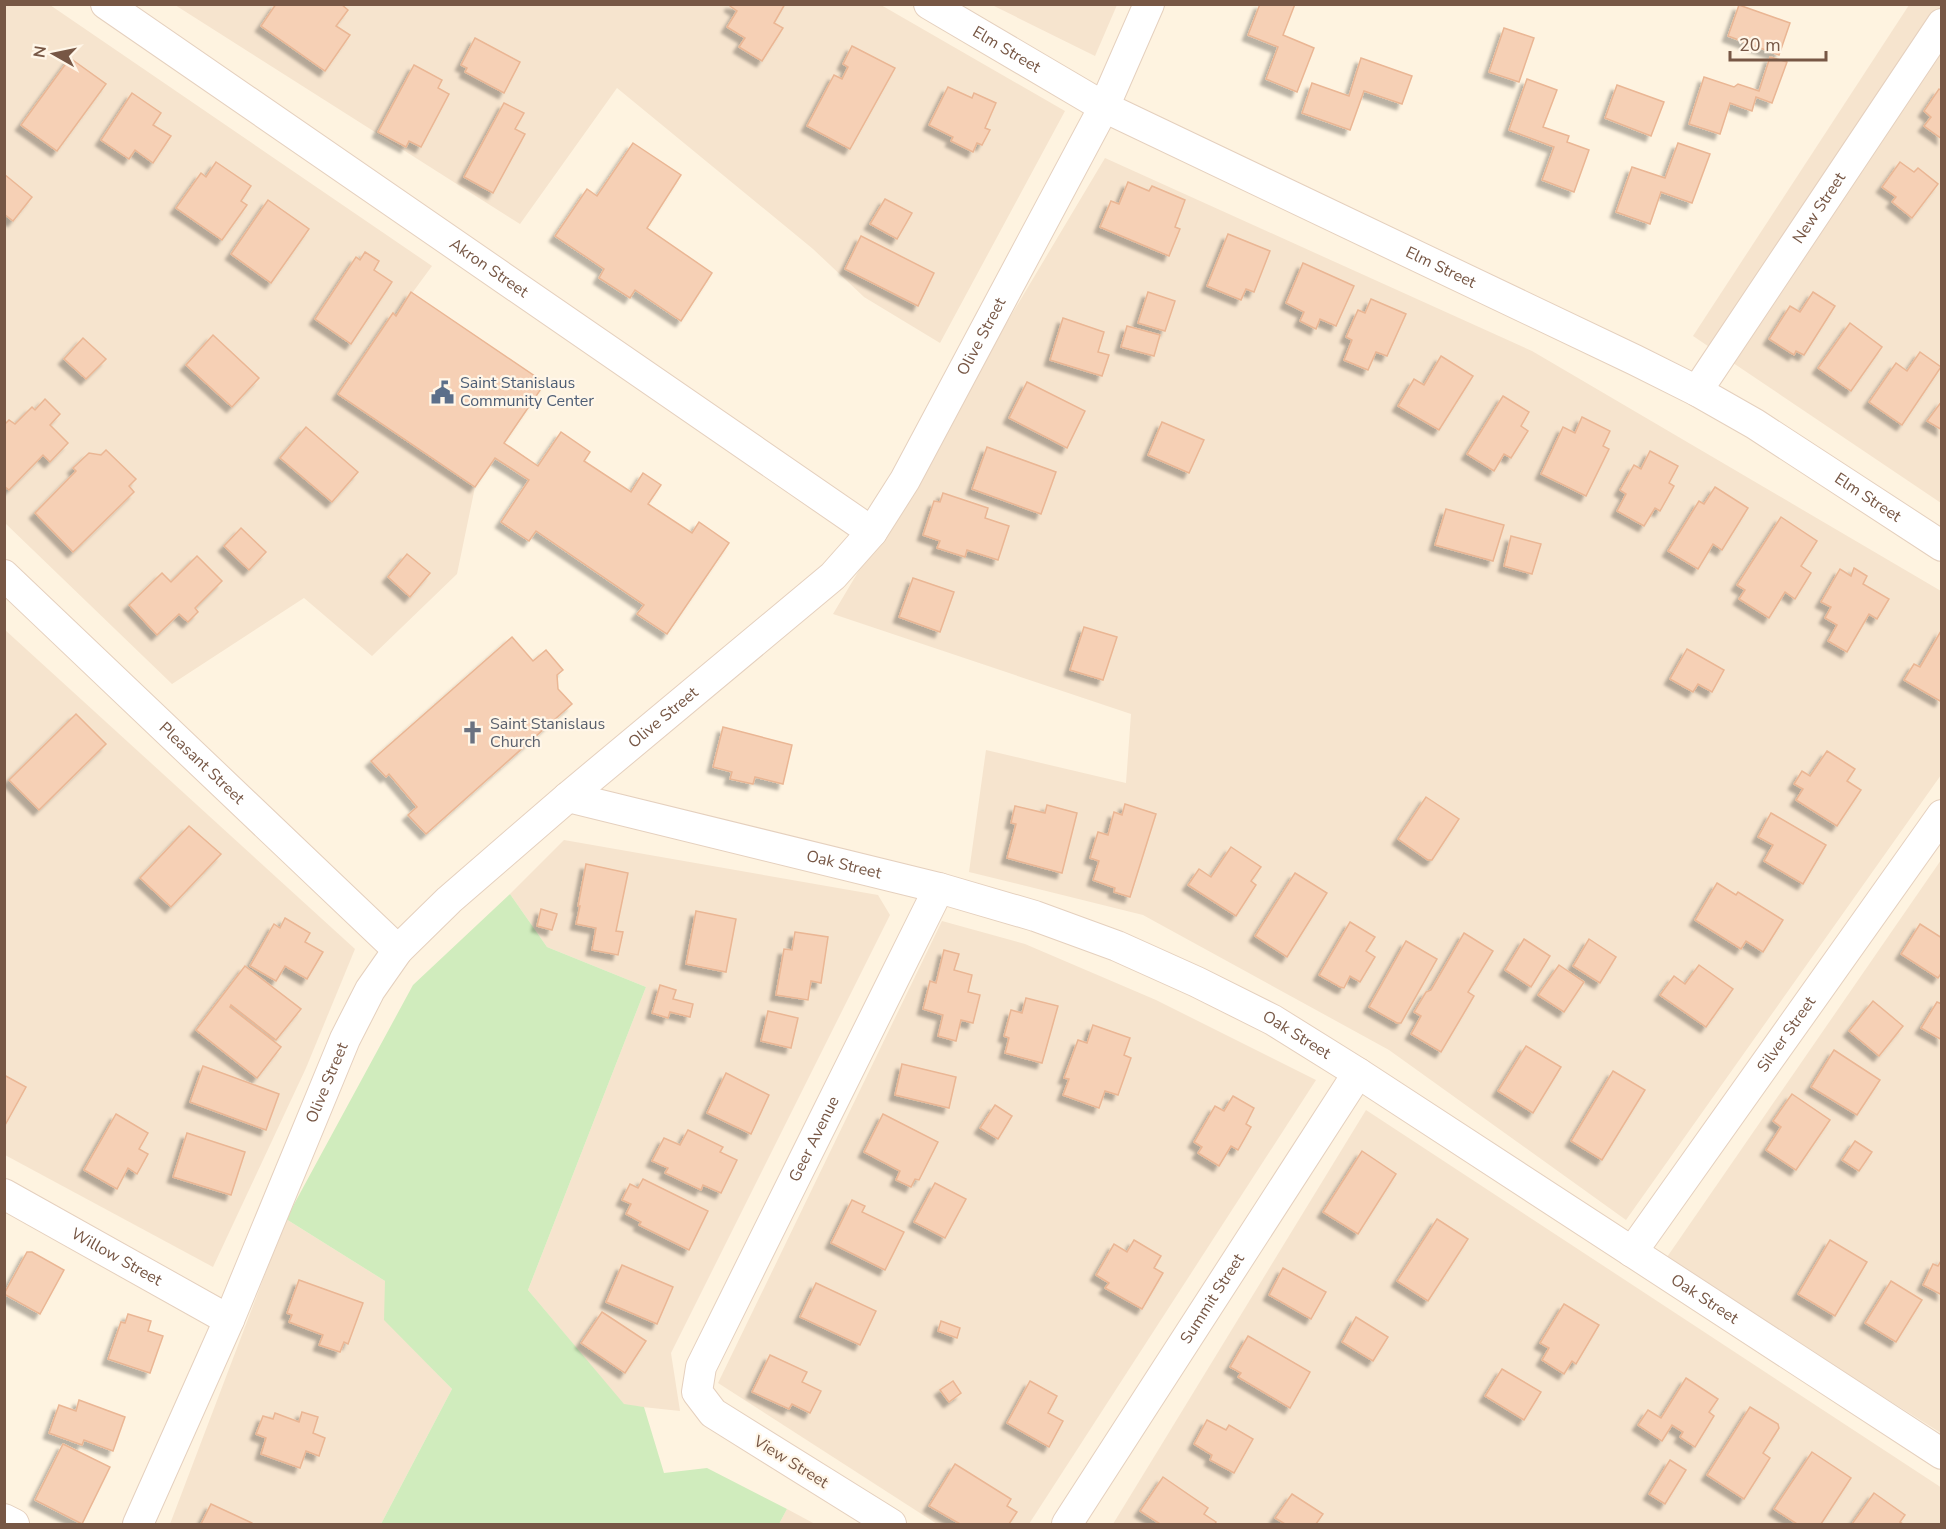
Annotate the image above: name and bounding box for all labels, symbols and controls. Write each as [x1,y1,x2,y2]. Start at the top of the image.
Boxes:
street label: Elm Street [968,21,1045,79]
north arrow [24,24,84,84]
scale bar [1730,24,1826,62]
text: 20 m [1739,33,1781,57]
text: N [28,44,52,59]
street label: New Street [1787,168,1851,248]
street label: Akron Street [445,233,533,303]
street label: Elm Street [1402,241,1480,294]
street label: Olive Street [952,293,1011,379]
place label: Saint Stanislaus Community Center [460,372,594,412]
public building icon: Saint Stanislaus Community Center [429,379,455,405]
street label: Elm Street [1830,468,1906,528]
street label: Olive Street [623,682,703,753]
place label: Saint Stanislaus Church [490,713,605,753]
street label: Pleasant Street [154,717,250,810]
church icon: Saint Stanislaus Church [459,720,485,746]
street label: Oak Street [804,845,884,885]
street label: Silver Street [1752,992,1821,1077]
street label: Oak Street [1259,1006,1335,1065]
street label: Olive Street [300,1039,353,1126]
street label: Geer Avenue [784,1093,845,1186]
street label: Willow Street [67,1223,166,1291]
street label: Summit Street [1175,1249,1250,1348]
street label: Oak Street [1666,1269,1743,1329]
street label: View Street [749,1430,833,1494]

